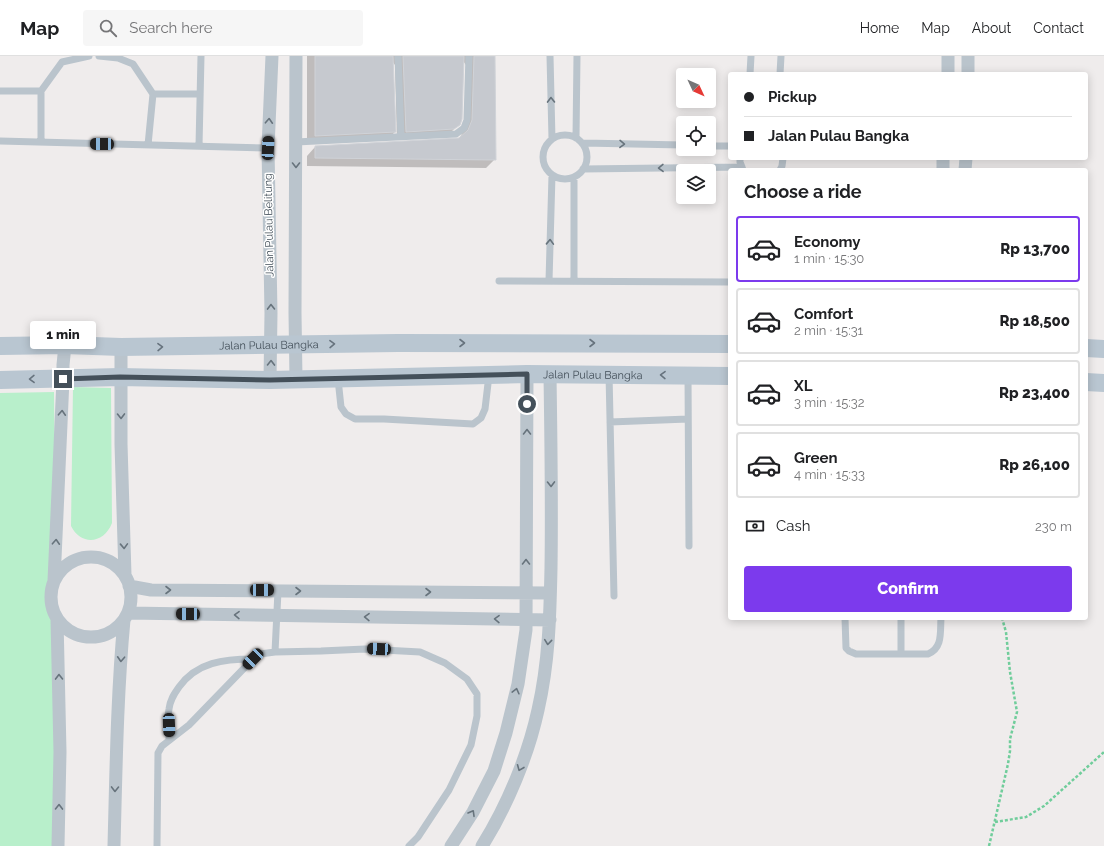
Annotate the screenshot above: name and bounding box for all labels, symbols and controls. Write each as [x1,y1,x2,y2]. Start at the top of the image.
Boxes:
search box [83,10,363,46]
text: Map [20,17,59,39]
icon: search [97,17,119,39]
text: Search here [129,19,213,37]
text: Home [860,20,899,36]
text: Map [921,20,950,36]
text: About [972,20,1011,36]
text: Contact [1033,20,1084,36]
north arrow [676,68,716,108]
map controls [676,68,716,204]
text: Pickup [768,88,817,106]
one-way arrow [547,97,555,103]
button: locate [676,116,716,156]
one-way arrow [265,118,274,124]
text: Jalan Pulau Bangka [768,127,909,145]
car [261,136,275,160]
car [90,138,114,150]
one-way arrow [619,140,625,148]
one-way arrow [291,162,300,168]
one-way arrow [658,164,664,172]
button: layers [676,164,716,204]
street label: Jalan Pulau Belitung [262,173,276,277]
text: Choose a ride [744,181,862,202]
icon: car [746,231,782,267]
text: Economy [794,233,861,251]
one-way arrow [546,239,554,245]
text: Rp 13,700 [1000,240,1070,258]
text: 1 min · 15:30 [794,251,864,266]
icon: car [746,303,782,339]
one-way arrow [267,304,275,310]
text: Comfort [794,305,853,323]
text: Rp 18,500 [1000,312,1070,330]
callout: 1 min [30,321,96,349]
text: 2 min · 15:31 [794,323,863,338]
text: 1 min [46,327,80,342]
street label: Jalan Pulau Bangka [219,338,319,352]
one-way arrow [459,339,465,347]
one-way arrow [589,339,595,347]
one-way arrow [329,340,335,349]
one-way arrow [157,343,163,351]
one-way arrow [266,360,275,366]
street label: Jalan Pulau Bangka [543,368,643,382]
route end [54,370,72,388]
one-way arrow [660,371,666,379]
one-way arrow [29,375,35,383]
icon: car [746,375,782,411]
text: XL [794,377,812,395]
text: Rp 23,400 [999,384,1070,402]
route start [518,395,536,413]
text: 3 min · 15:32 [794,395,865,410]
one-way arrow [57,410,66,416]
one-way arrow [117,413,125,419]
one-way arrow [523,429,531,435]
icon: car [746,447,782,483]
text: Green [794,449,838,467]
text: Rp 26,100 [999,456,1070,474]
text: 4 min · 15:33 [794,467,865,482]
one-way arrow [547,481,555,487]
icon: cash [744,515,766,537]
text: Cash [776,517,810,535]
text: 230 m [1035,519,1072,534]
one-way arrow [51,539,60,545]
one-way arrow [120,543,128,549]
one-way arrow [522,559,530,565]
button: Confirm [744,566,1072,612]
car [250,584,274,596]
one-way arrow [165,586,171,594]
one-way arrow [295,587,301,595]
one-way arrow [425,588,431,596]
car [176,608,200,620]
one-way arrow [234,611,240,619]
one-way arrow [364,613,370,621]
one-way arrow [494,615,500,623]
one-way arrow [544,638,553,645]
car [367,642,391,656]
car [240,646,266,672]
one-way arrow [116,656,125,662]
one-way arrow [55,674,63,680]
one-way arrow [511,688,520,695]
car [163,713,175,737]
one-way arrow [516,764,524,771]
one-way arrow [111,786,119,792]
one-way arrow [55,804,63,810]
one-way arrow [467,810,474,817]

